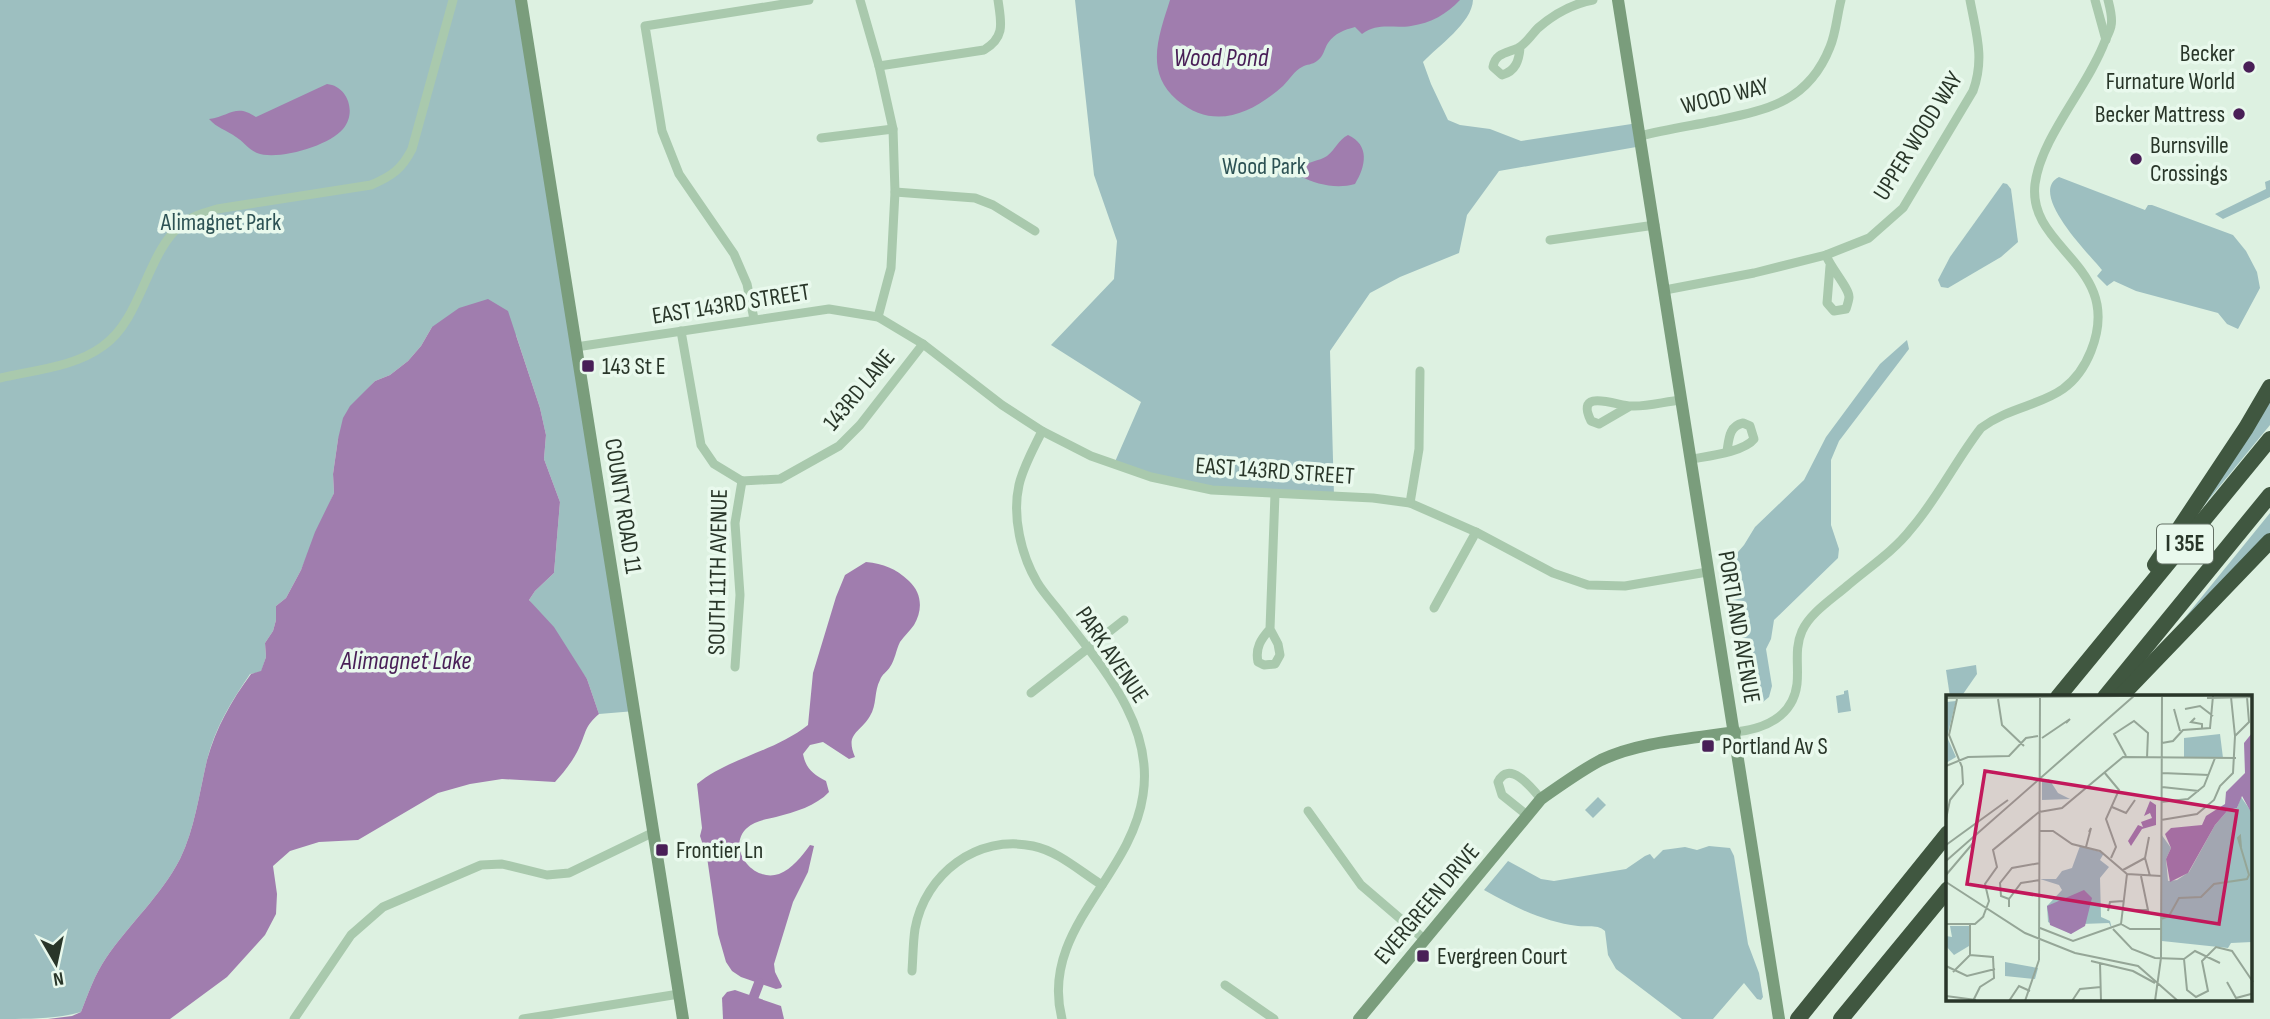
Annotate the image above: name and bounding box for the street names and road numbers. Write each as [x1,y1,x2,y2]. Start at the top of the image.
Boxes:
street label: UPPER WOOD WAY [1867,66,1969,206]
street label: WOOD WAY [1678,71,1772,121]
street label: EAST 143RD STREET [650,277,812,331]
street label: 143RD LANE [817,344,901,436]
street label: COUNTY ROAD 11 [598,436,648,576]
street label: EAST 143RD STREET [1194,451,1356,491]
street label: SOUTH 11TH AVENUE [702,489,734,655]
road number: I 35E [2157,524,2213,564]
street label: PORTLAND AVENUE [1711,549,1767,705]
street label: PARK AVENUE [1069,601,1155,709]
street label: EVERGREEN DRIVE [1368,838,1486,970]

